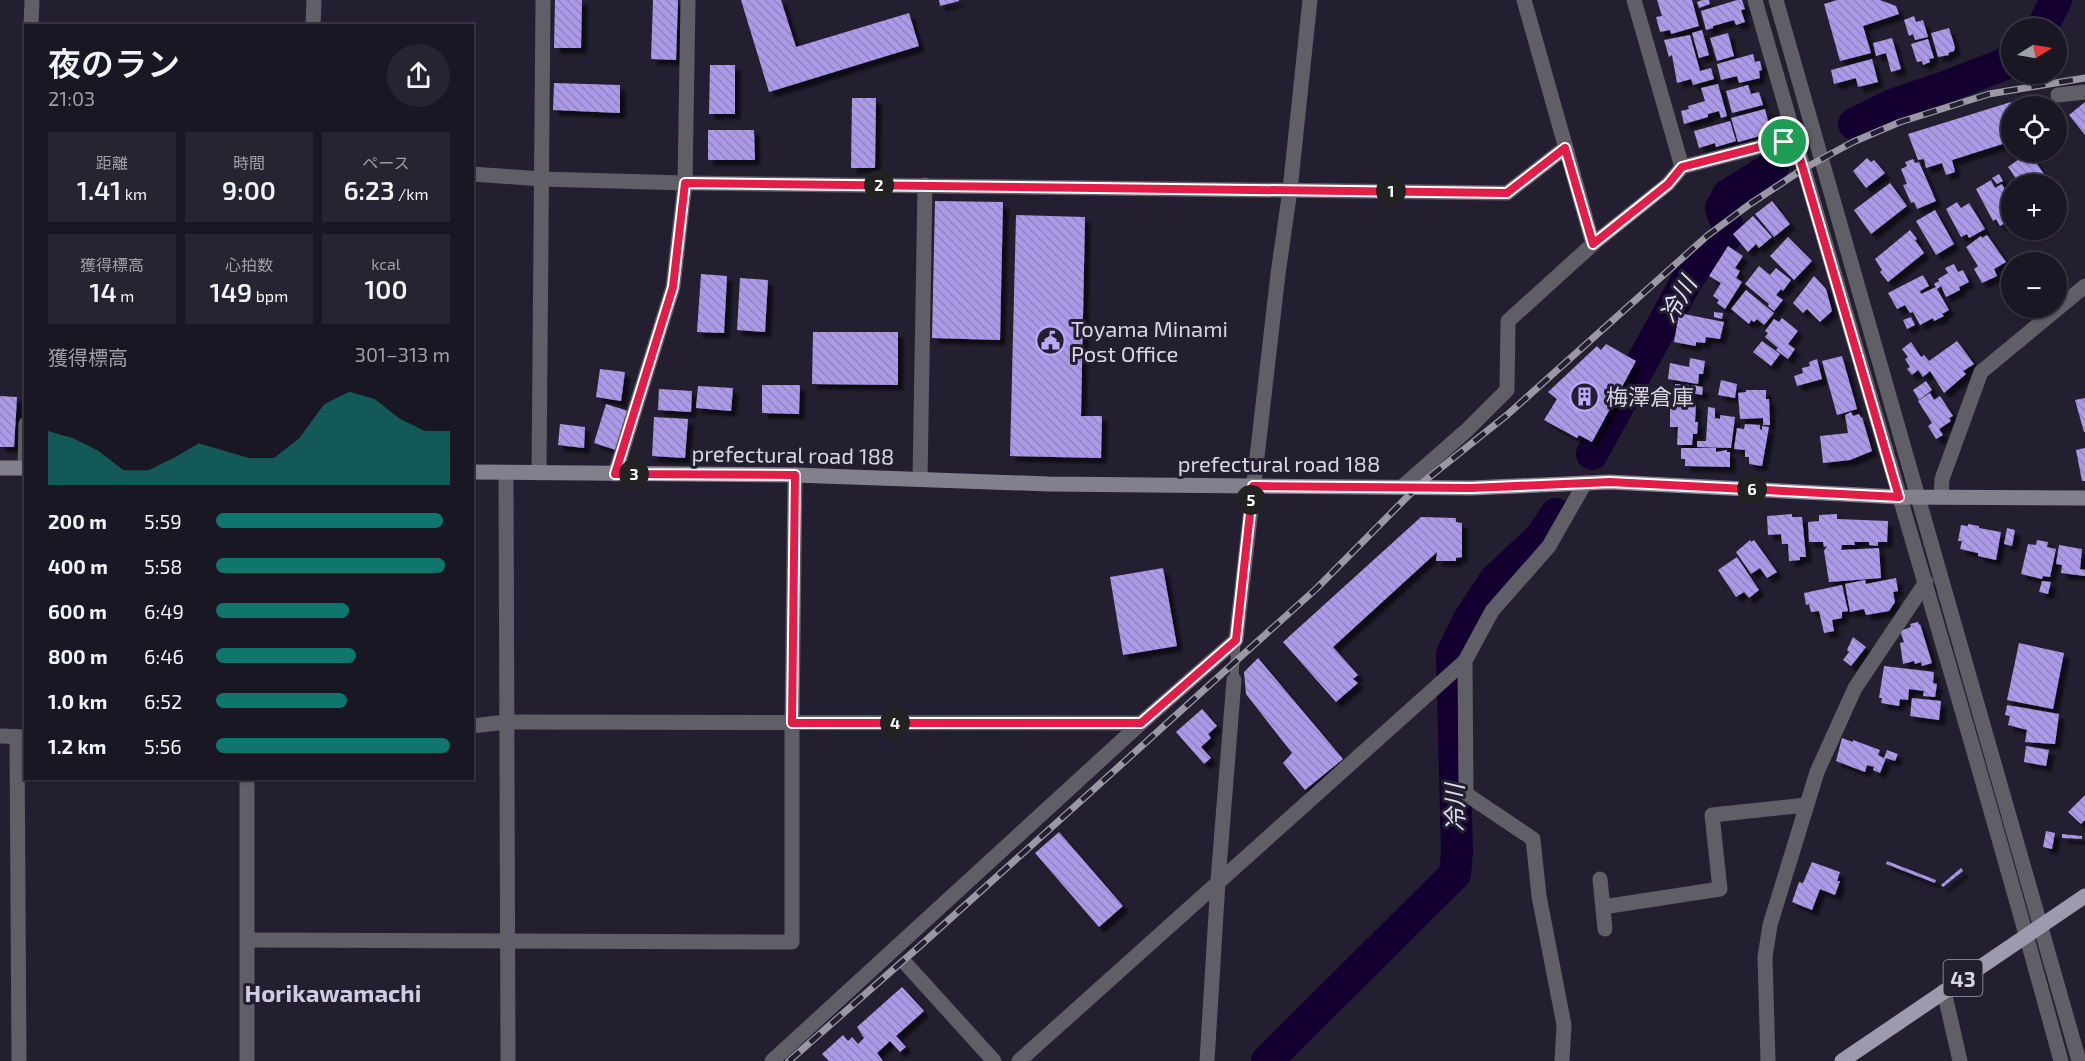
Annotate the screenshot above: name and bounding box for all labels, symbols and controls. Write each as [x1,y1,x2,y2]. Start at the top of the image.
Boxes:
north arrow [2001,18,2067,84]
map controls [2001,18,2067,318]
text: 夜のラン [48,43,180,83]
button: share [387,44,450,107]
text: 21:03 [48,86,95,110]
button: locate [2001,96,2067,162]
pin [1758,116,1809,167]
icon: arrive [1767,125,1800,158]
text: 距離 [96,153,128,172]
text: 時間 [233,153,265,172]
text: ペース [362,153,410,172]
pin: 2 [864,170,894,200]
text: 1.41 [77,174,121,205]
text: 9:00 [222,174,276,205]
text: 6:23 [343,174,395,205]
button: + [2001,174,2067,240]
text: 2 [874,175,884,194]
pin: 1 [1376,176,1406,206]
text: 1 [1388,181,1394,200]
text: km [121,184,147,203]
text: /km [395,184,429,203]
button: − [2001,252,2067,318]
text: kcal [371,254,401,273]
text: 獲得標高 [80,255,144,274]
text: 心拍数 [225,255,273,274]
water label: 冷川 [1652,268,1703,327]
text: 100 [364,273,408,304]
text: 14 [90,276,117,307]
text: 149 [210,276,252,307]
text: m [117,286,134,305]
text: bpm [252,286,288,305]
place label: Toyama Minami Post Office [1071,315,1228,366]
public building icon: Toyama Minami Post Office [1034,325,1066,357]
text: 301–313 m [355,342,450,366]
text: 獲得標高 [48,345,128,369]
building icon: 梅澤倉庫 [1569,380,1601,412]
place label: 梅澤倉庫 [1606,383,1694,409]
street label: prefectural road 188 [691,439,895,469]
street label: prefectural road 188 [1178,450,1380,476]
pin: 3 [619,459,649,489]
text: 3 [629,464,639,483]
pin: 6 [1737,474,1767,504]
text: 6 [1747,479,1757,498]
pin: 5 [1236,485,1266,515]
text: 5 [1247,490,1255,509]
text: 200 m [48,509,107,533]
text: 5:59 [144,509,182,533]
text: 400 m [48,554,108,578]
text: 5:58 [144,554,182,578]
text: 600 m [48,599,107,623]
text: 6:49 [144,599,184,623]
text: 800 m [48,644,108,668]
text: 6:46 [144,644,184,668]
text: 1.0 km [48,689,107,713]
text: 6:52 [144,689,182,713]
pin: 4 [880,708,910,738]
text: 4 [890,713,900,732]
text: 1.2 km [48,734,106,758]
text: 5:56 [144,734,182,758]
water label: 冷川 [1439,781,1469,832]
road number: 43 [1944,960,1982,996]
district label: Horikawamachi [245,978,421,1007]

